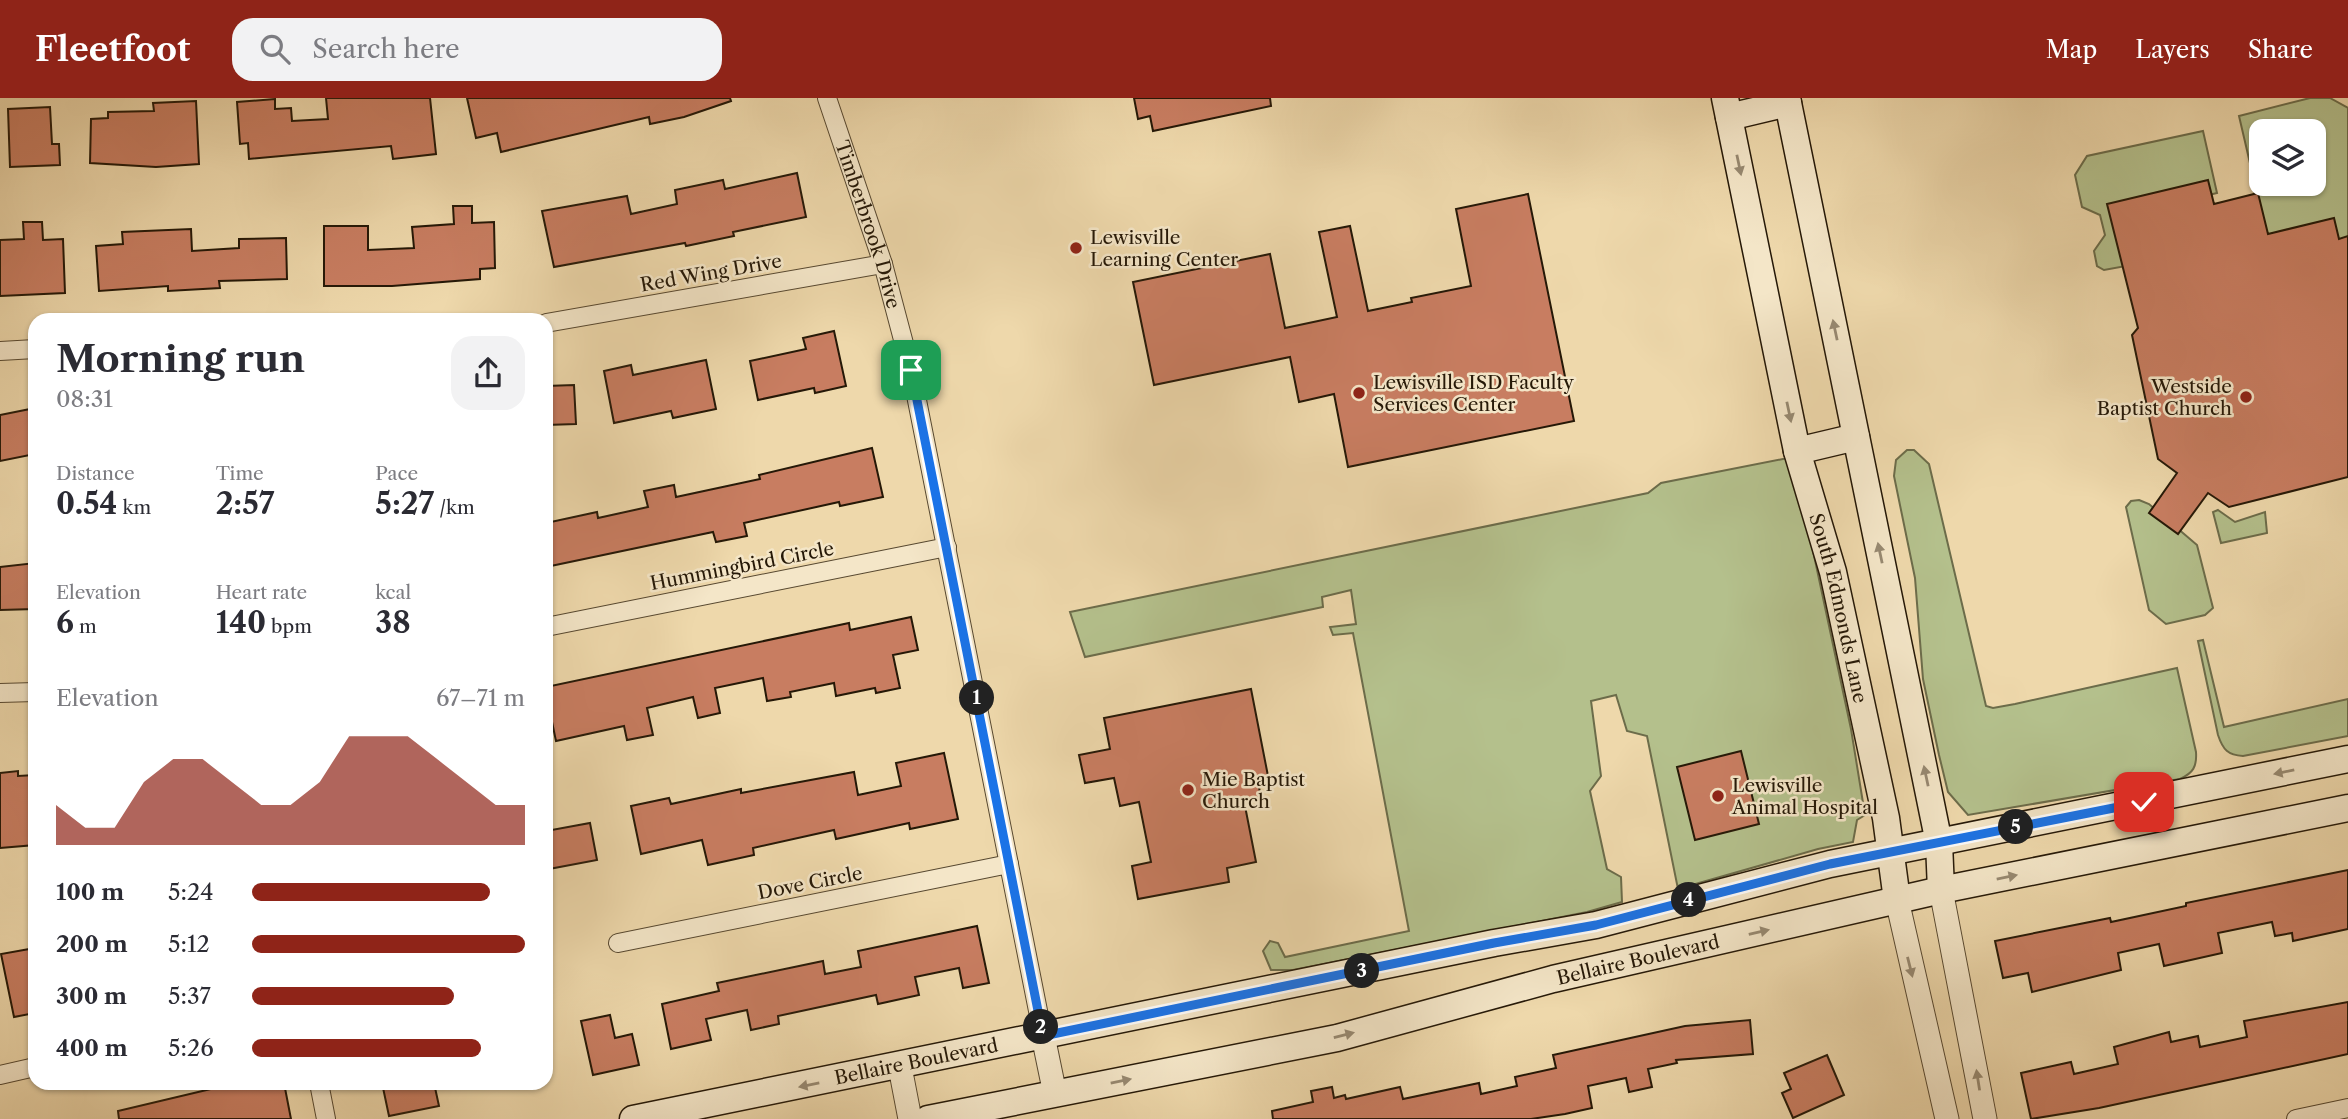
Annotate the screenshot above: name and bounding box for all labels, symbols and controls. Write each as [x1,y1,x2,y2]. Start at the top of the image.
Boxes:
search box [232,18,722,81]
text: Fleetfoot [35,29,190,70]
icon: search [256,30,294,68]
text: Search here [312,33,460,65]
text: Map [2046,35,2097,64]
text: Layers [2135,35,2210,64]
text: Share [2248,35,2313,64]
map controls [2249,119,2326,196]
button: layers [2249,119,2326,196]
street label: Timberbrook Drive [831,137,906,311]
one-way arrow [1733,154,1744,176]
place label: Lewisville Learning Center [1090,226,1238,271]
marker: Lewisville Learning Center [1068,240,1084,256]
street label: Red Wing Drive [638,249,784,297]
one-way arrow [1829,319,1840,341]
text: Morning run [56,335,305,382]
button: share [451,336,525,410]
pin [881,340,941,400]
icon: arrive [892,351,930,389]
place label: Lewisville ISD Faculty Services Center [1373,371,1574,416]
place label: Westside Baptist Church [2097,375,2232,420]
text: 08:31 [56,385,113,413]
marker: Lewisville ISD Faculty Services Center [1351,385,1367,401]
marker: Westside Baptist Church [2238,389,2254,405]
one-way arrow [1784,401,1795,423]
text: Distance [56,462,135,485]
text: Time [216,462,264,485]
text: Pace [375,462,418,485]
text: 0.54 [56,485,117,522]
text: 2:57 [216,485,275,522]
text: 5:27 [375,485,434,522]
text: km [117,496,151,519]
text: /km [434,496,475,519]
street label: South Edmonds Lane [1805,511,1872,705]
street label: Hummingbird Circle [648,537,836,595]
one-way arrow [1875,542,1886,564]
text: Elevation [56,581,141,604]
text: Heart rate [216,581,307,604]
text: kcal [375,581,411,604]
text: 6 [56,604,74,641]
text: 140 [216,604,266,641]
text: 38 [375,604,411,641]
text: m [74,615,97,638]
text: bpm [266,615,312,638]
pin: 1 [960,680,995,716]
text: Elevation [56,684,159,712]
text: 67–71 m [436,684,525,712]
text: 1 [972,686,981,709]
one-way arrow [1920,765,1931,787]
one-way arrow [2273,767,2295,778]
place label: Mie Baptist Church [1202,768,1305,813]
pin [2114,772,2174,832]
place label: Lewisville Animal Hospital [1731,774,1878,819]
marker: Mie Baptist Church [1180,782,1196,798]
icon: check [2125,783,2163,821]
marker: Lewisville Animal Hospital [1710,788,1726,804]
pin: 5 [1998,810,2034,844]
text: 5 [2010,815,2021,838]
street label: Dove Circle [756,862,864,904]
one-way arrow [1996,871,2018,882]
text: 100 m [56,878,124,906]
text: 5:24 [168,878,213,906]
pin: 4 [1672,882,1706,918]
text: 4 [1683,888,1694,911]
one-way arrow [1748,926,1770,937]
text: 200 m [56,930,128,958]
text: 5:12 [168,930,210,958]
street label: Bellaire Boulevard [1554,930,1722,989]
pin: 3 [1344,954,1380,988]
one-way arrow [1905,956,1916,978]
text: 3 [1356,959,1367,982]
text: 300 m [56,982,127,1010]
text: 5:37 [168,982,211,1010]
pin: 2 [1024,1010,1058,1044]
text: 2 [1035,1015,1046,1038]
one-way arrow [1334,1029,1356,1040]
street label: Bellaire Boulevard [832,1033,1000,1089]
text: 400 m [56,1034,128,1062]
text: 5:26 [168,1034,214,1062]
one-way arrow [1972,1069,1983,1091]
one-way arrow [1110,1075,1132,1086]
one-way arrow [798,1079,820,1090]

